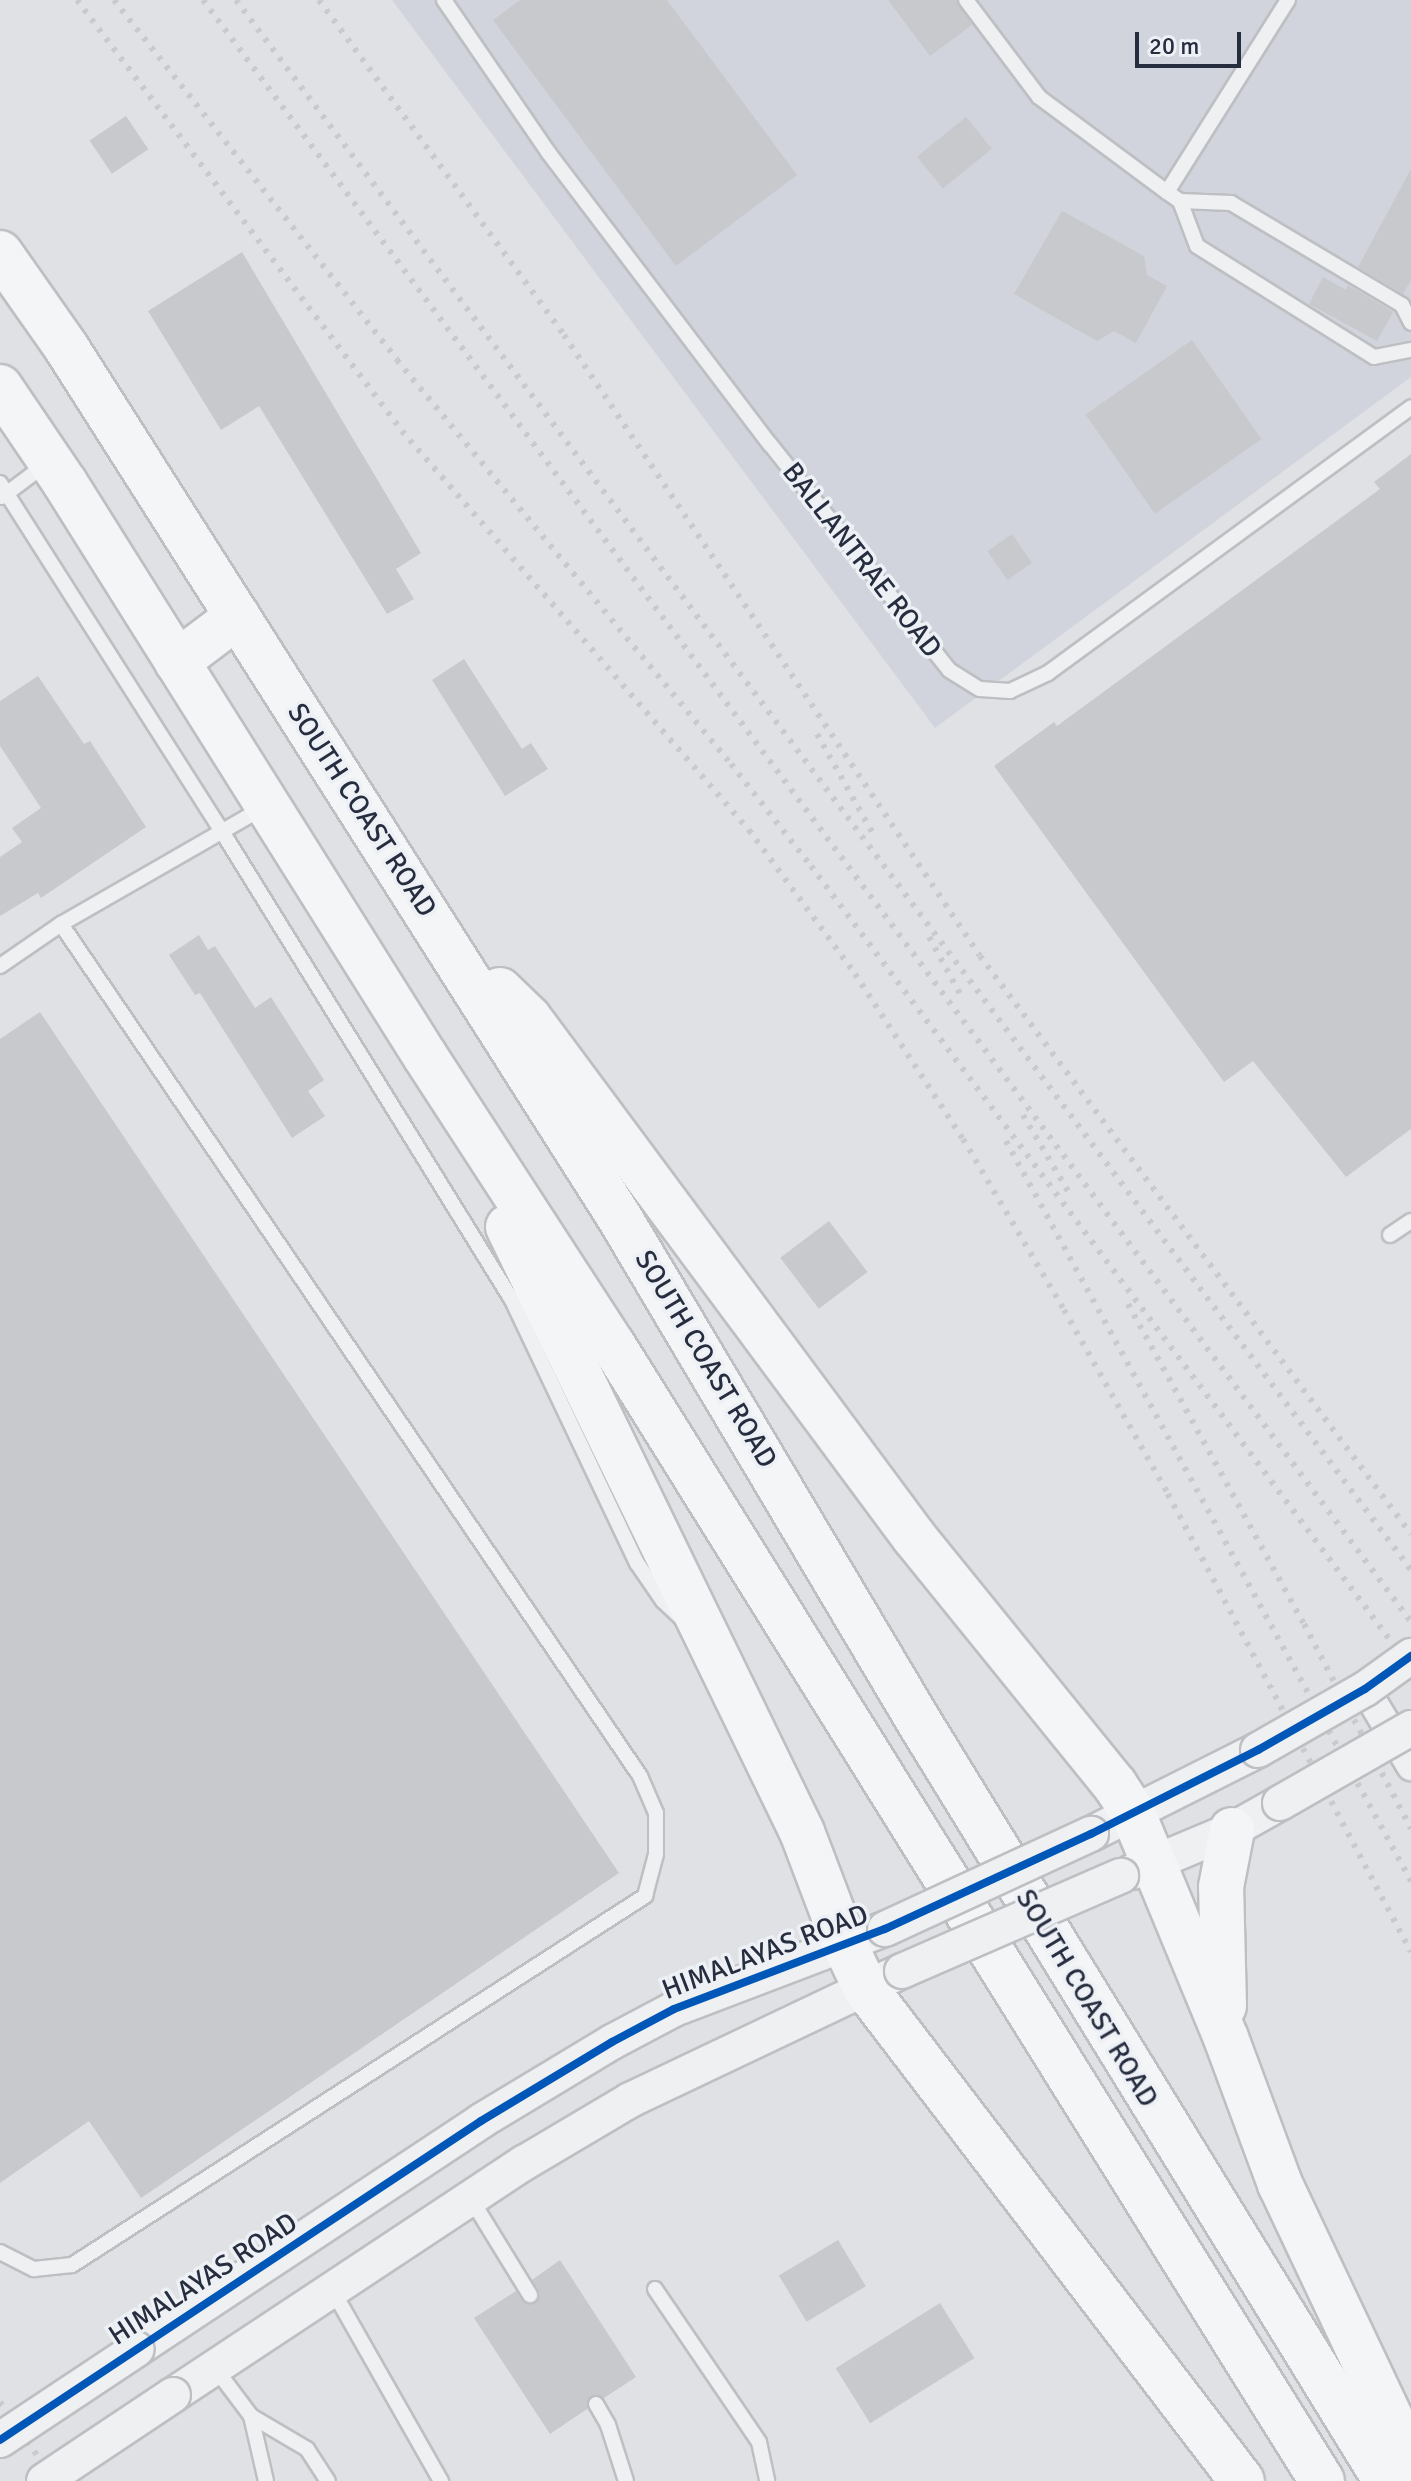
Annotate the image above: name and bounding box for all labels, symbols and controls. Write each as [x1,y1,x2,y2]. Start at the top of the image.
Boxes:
scale bar [1139,16,1245,66]
text: 20 m [1149,31,1199,61]
street label: BALLANTRAE ROAD [775,456,949,664]
street label: SOUTH COAST ROAD [280,697,444,923]
street label: SOUTH COAST ROAD [628,1244,784,1474]
street label: SOUTH COAST ROAD [1009,1883,1165,2113]
street label: HIMALAYAS ROAD [657,1897,873,2007]
street label: HIMALAYAS ROAD [102,2206,304,2352]

